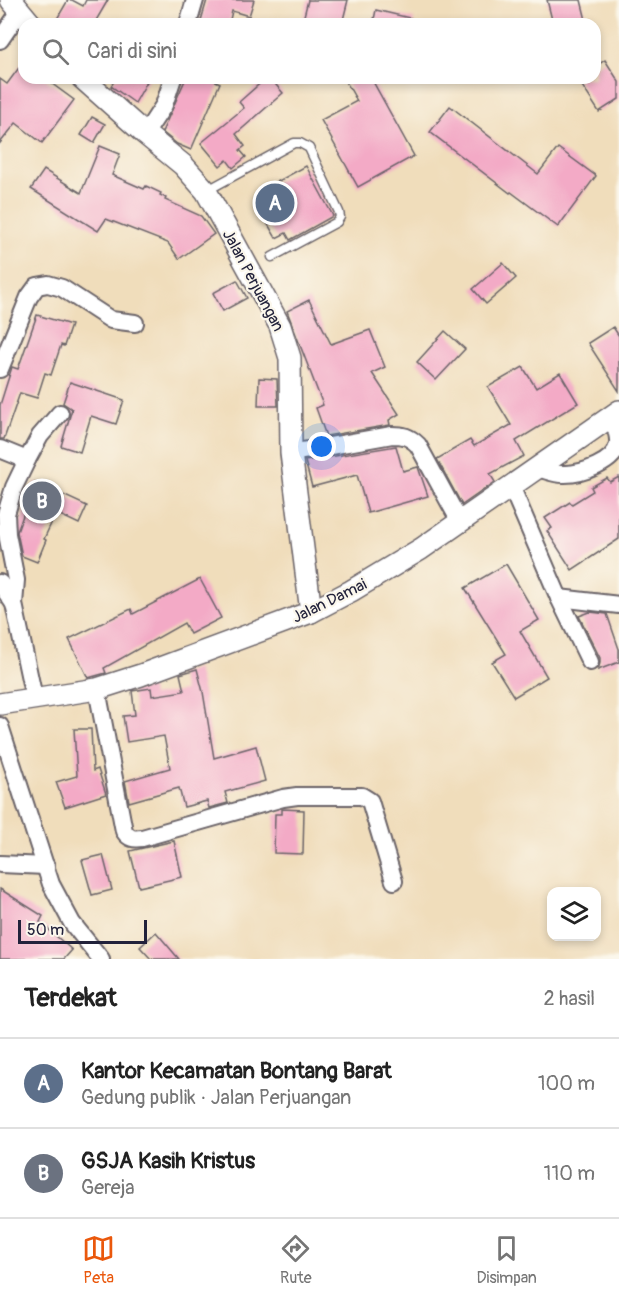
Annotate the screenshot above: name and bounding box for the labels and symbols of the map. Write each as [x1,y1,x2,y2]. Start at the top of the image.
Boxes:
pin: A [256,180,294,226]
street label: Jalan Perjuangan [218,226,288,335]
your location [307,432,336,461]
pin: B [22,478,62,524]
street label: Jalan Damai [289,574,370,628]
scale bar [18,917,147,944]

